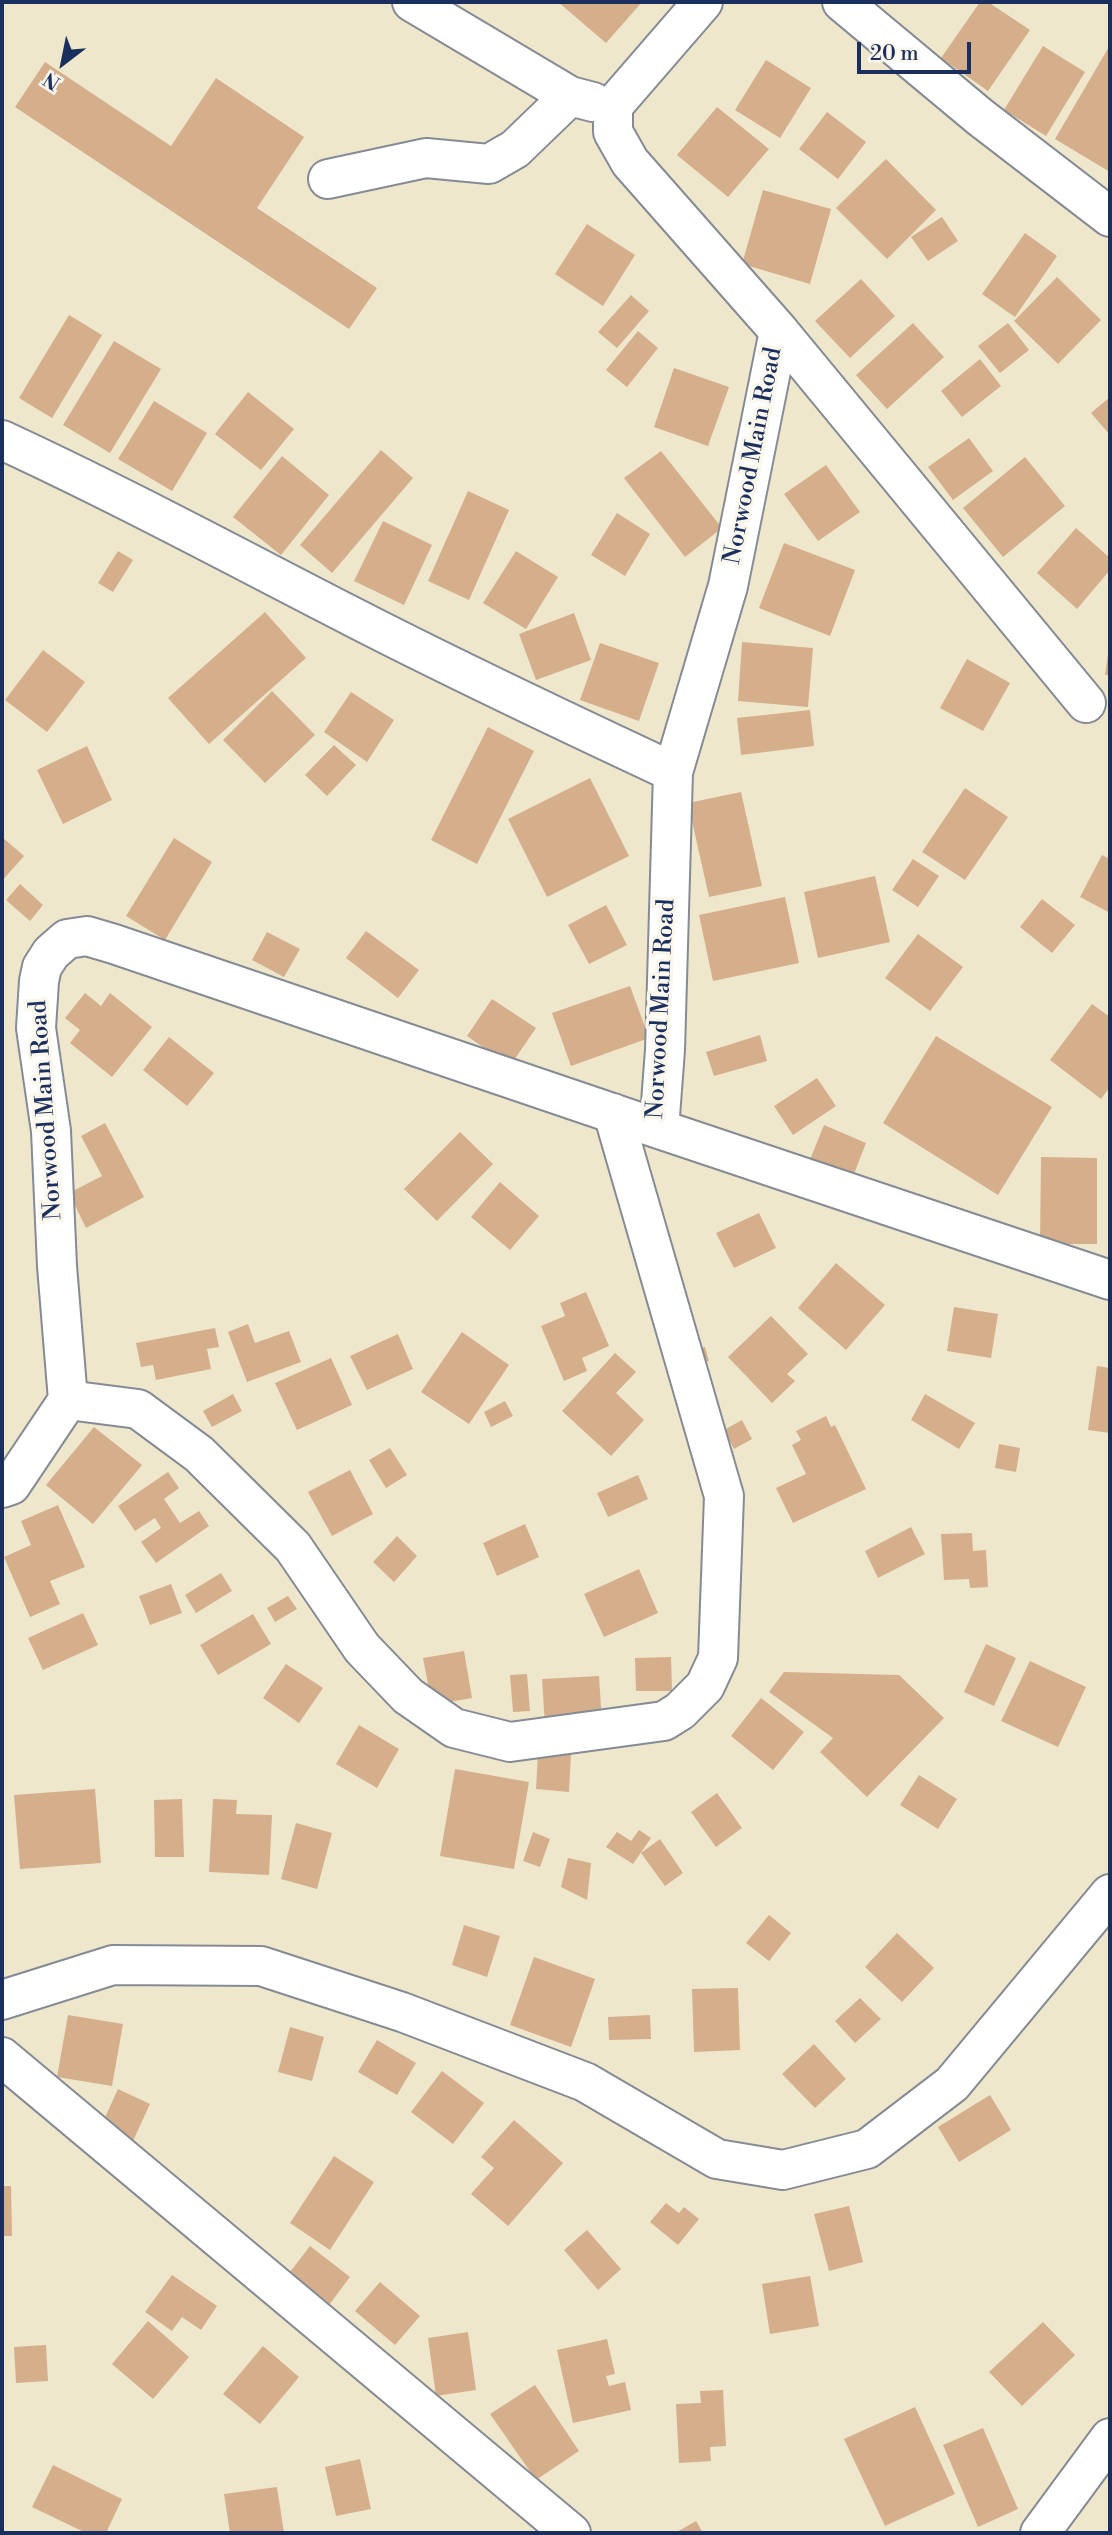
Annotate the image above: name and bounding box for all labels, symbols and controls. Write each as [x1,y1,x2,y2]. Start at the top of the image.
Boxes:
north arrow [28,28,98,98]
scale bar [860,28,974,72]
text: 20 m [870,41,919,67]
text: N [39,67,65,95]
street label: Norwood Main Road [719,345,789,567]
street label: Norwood Main Road [642,898,682,1120]
street label: Norwood Main Road [25,999,69,1221]

